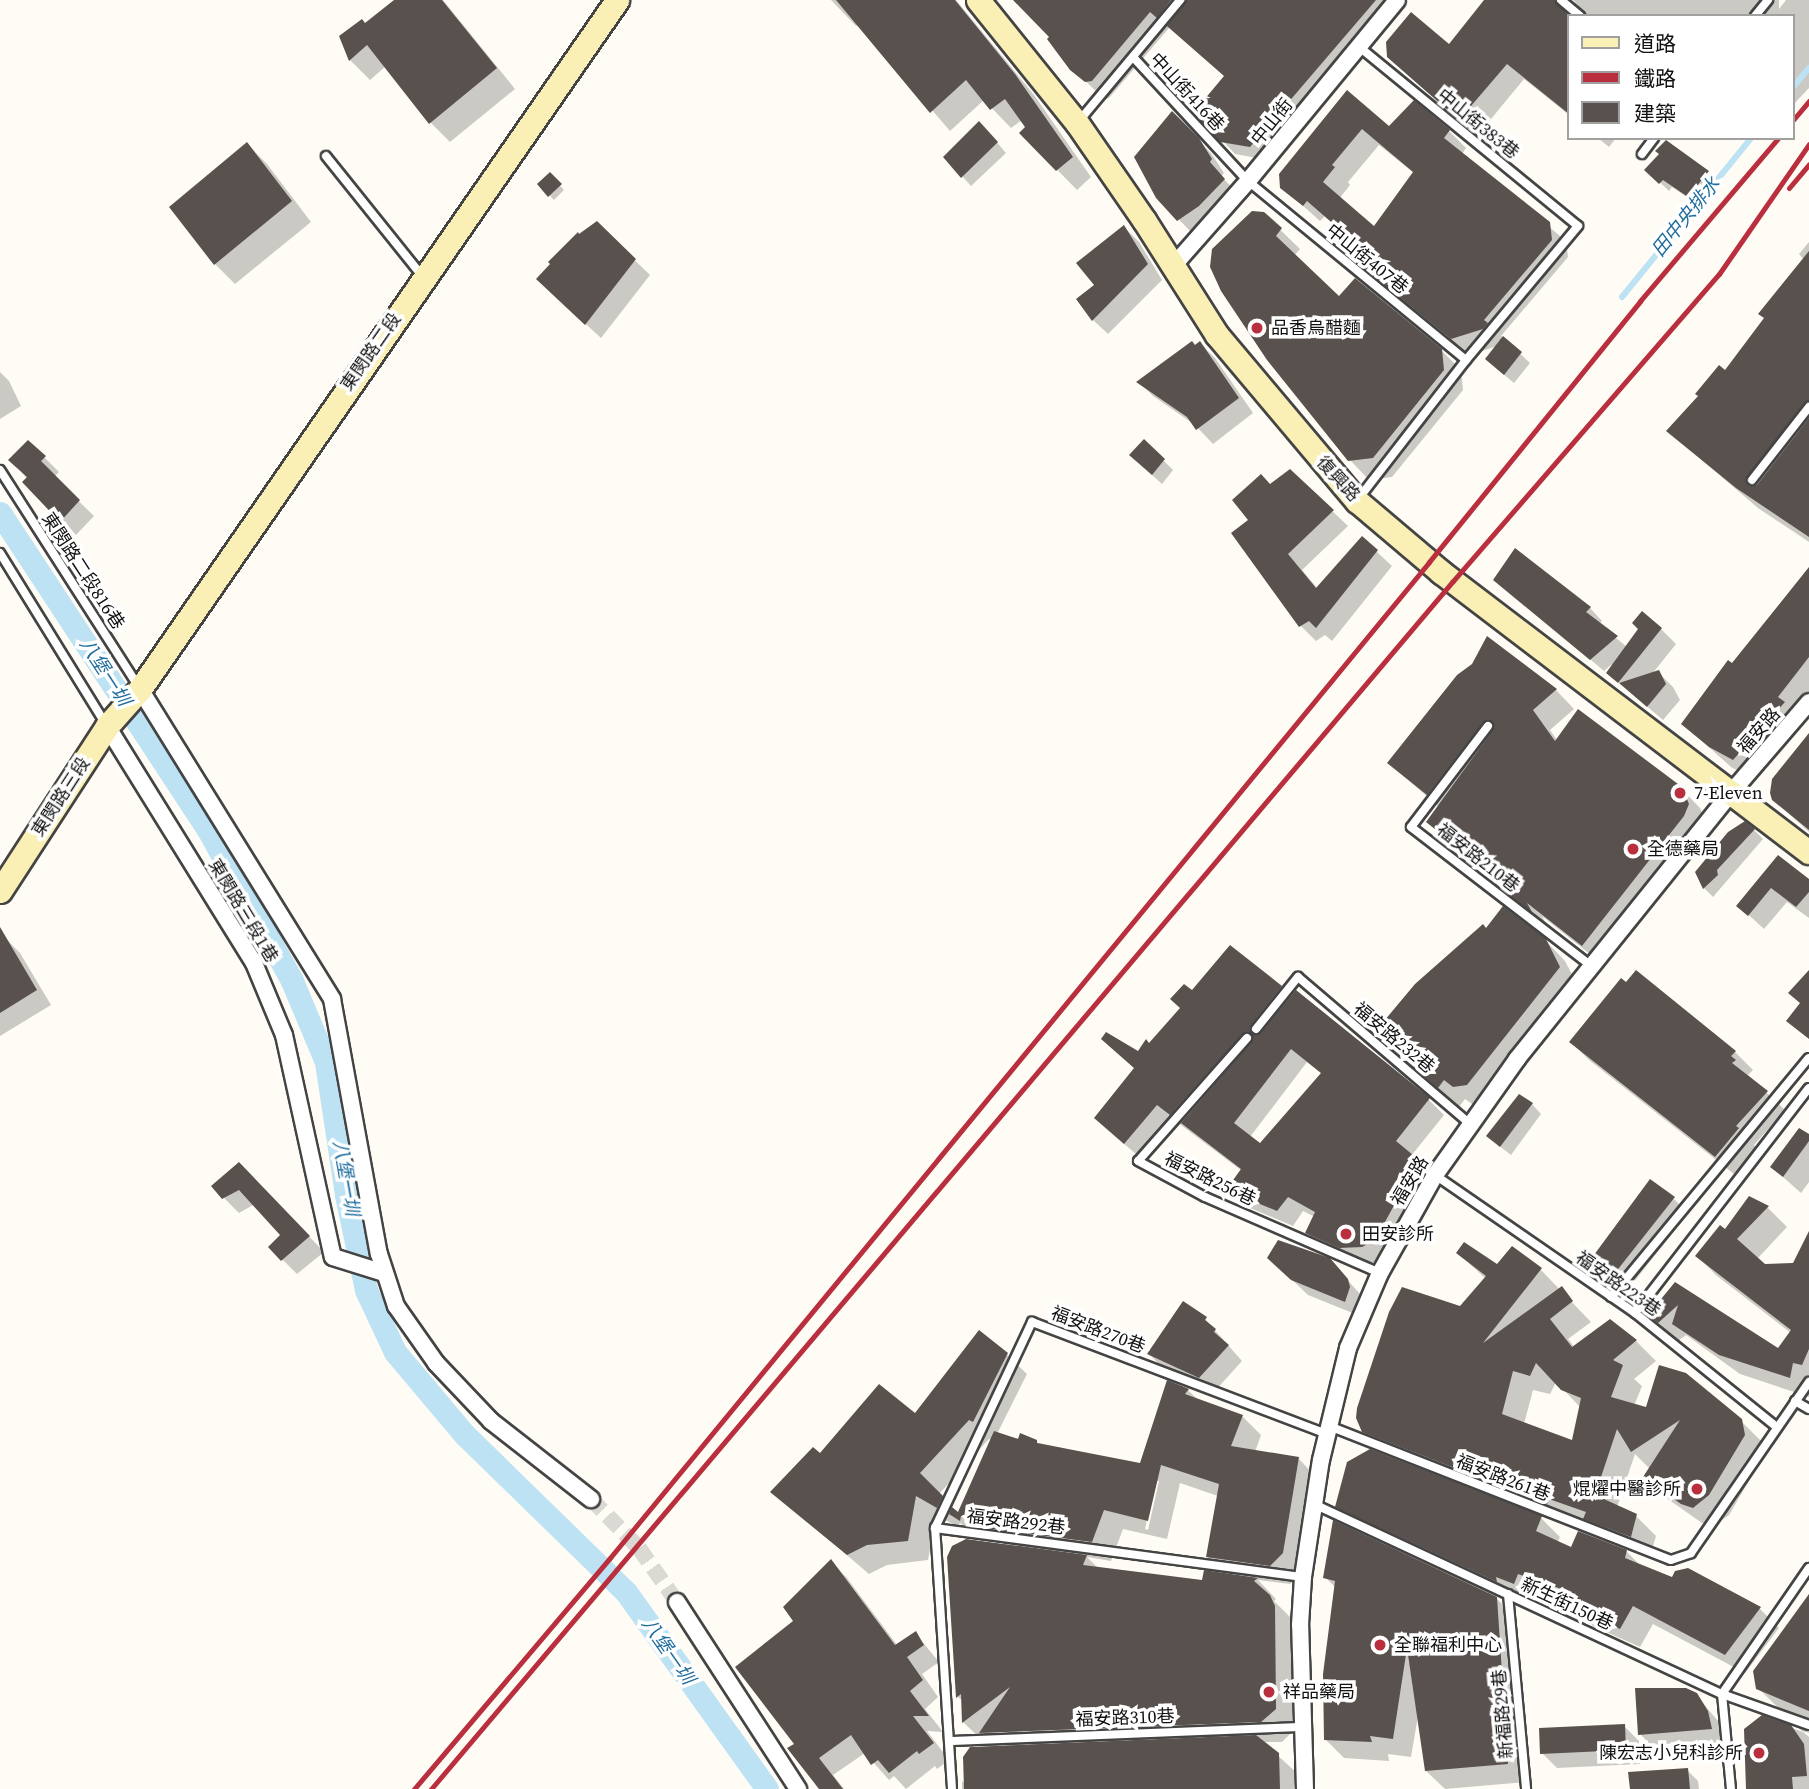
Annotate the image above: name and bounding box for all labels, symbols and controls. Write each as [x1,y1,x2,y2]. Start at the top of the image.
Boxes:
legend [1568,14,1795,140]
text: 道路 [1634,29,1676,58]
street label: 中山街416巷 [1145,48,1229,136]
text: 鐵路 [1634,64,1676,93]
street label: 中山街383巷 [1433,84,1523,164]
street label: 中山街 [1247,94,1297,150]
text: 建築 [1634,99,1676,128]
water label: 田中央排水 [1647,173,1725,261]
street label: 中山街407巷 [1322,219,1412,299]
street label: 東閔路二段 [336,309,406,395]
place label: 品香烏醋麵 [1271,317,1361,339]
marker: 品香烏醋麵 [1249,320,1265,336]
street label: 復興路 [1312,452,1364,506]
street label: 東閔路二段816巷 [37,509,129,633]
water label: 八堡一圳 [75,634,135,710]
street label: 福安路 [1733,704,1785,758]
street label: 東閔路三段 [27,753,95,841]
place label: 7-Eleven [1694,782,1763,804]
marker: 7-Eleven [1672,785,1688,801]
street label: 福安路210巷 [1432,819,1524,897]
place label: 全德藥局 [1647,838,1719,860]
marker: 全德藥局 [1625,841,1641,857]
street label: 東閔路三段1巷 [204,855,282,967]
street label: 福安路232巷 [1349,998,1439,1078]
water label: 八堡一圳 [328,1139,364,1217]
street label: 福安路256巷 [1161,1148,1259,1210]
street label: 福安路 [1387,1152,1433,1210]
place label: 田安診所 [1362,1223,1434,1245]
marker: 田安診所 [1336,1224,1356,1244]
street label: 福安路223巷 [1571,1247,1665,1321]
street label: 福安路270巷 [1048,1302,1148,1358]
street label: 福安路261巷 [1453,1450,1553,1506]
place label: 焜燿中醫診所 [1573,1478,1681,1500]
marker: 焜燿中醫診所 [1687,1479,1707,1499]
street label: 福安路292巷 [966,1505,1066,1539]
street label: 新生街150巷 [1518,1573,1616,1635]
water label: 八堡一圳 [637,1613,699,1689]
place label: 全聯福利中心 [1394,1634,1502,1656]
marker: 全聯福利中心 [1372,1637,1388,1653]
street label: 新福路29巷 [1488,1668,1518,1760]
place label: 祥品藥局 [1283,1681,1355,1703]
marker: 祥品藥局 [1261,1684,1277,1700]
street label: 福安路310巷 [1075,1705,1175,1731]
place label: 陳宏志小兒科診所 [1599,1742,1743,1764]
marker: 陳宏志小兒科診所 [1749,1743,1769,1763]

